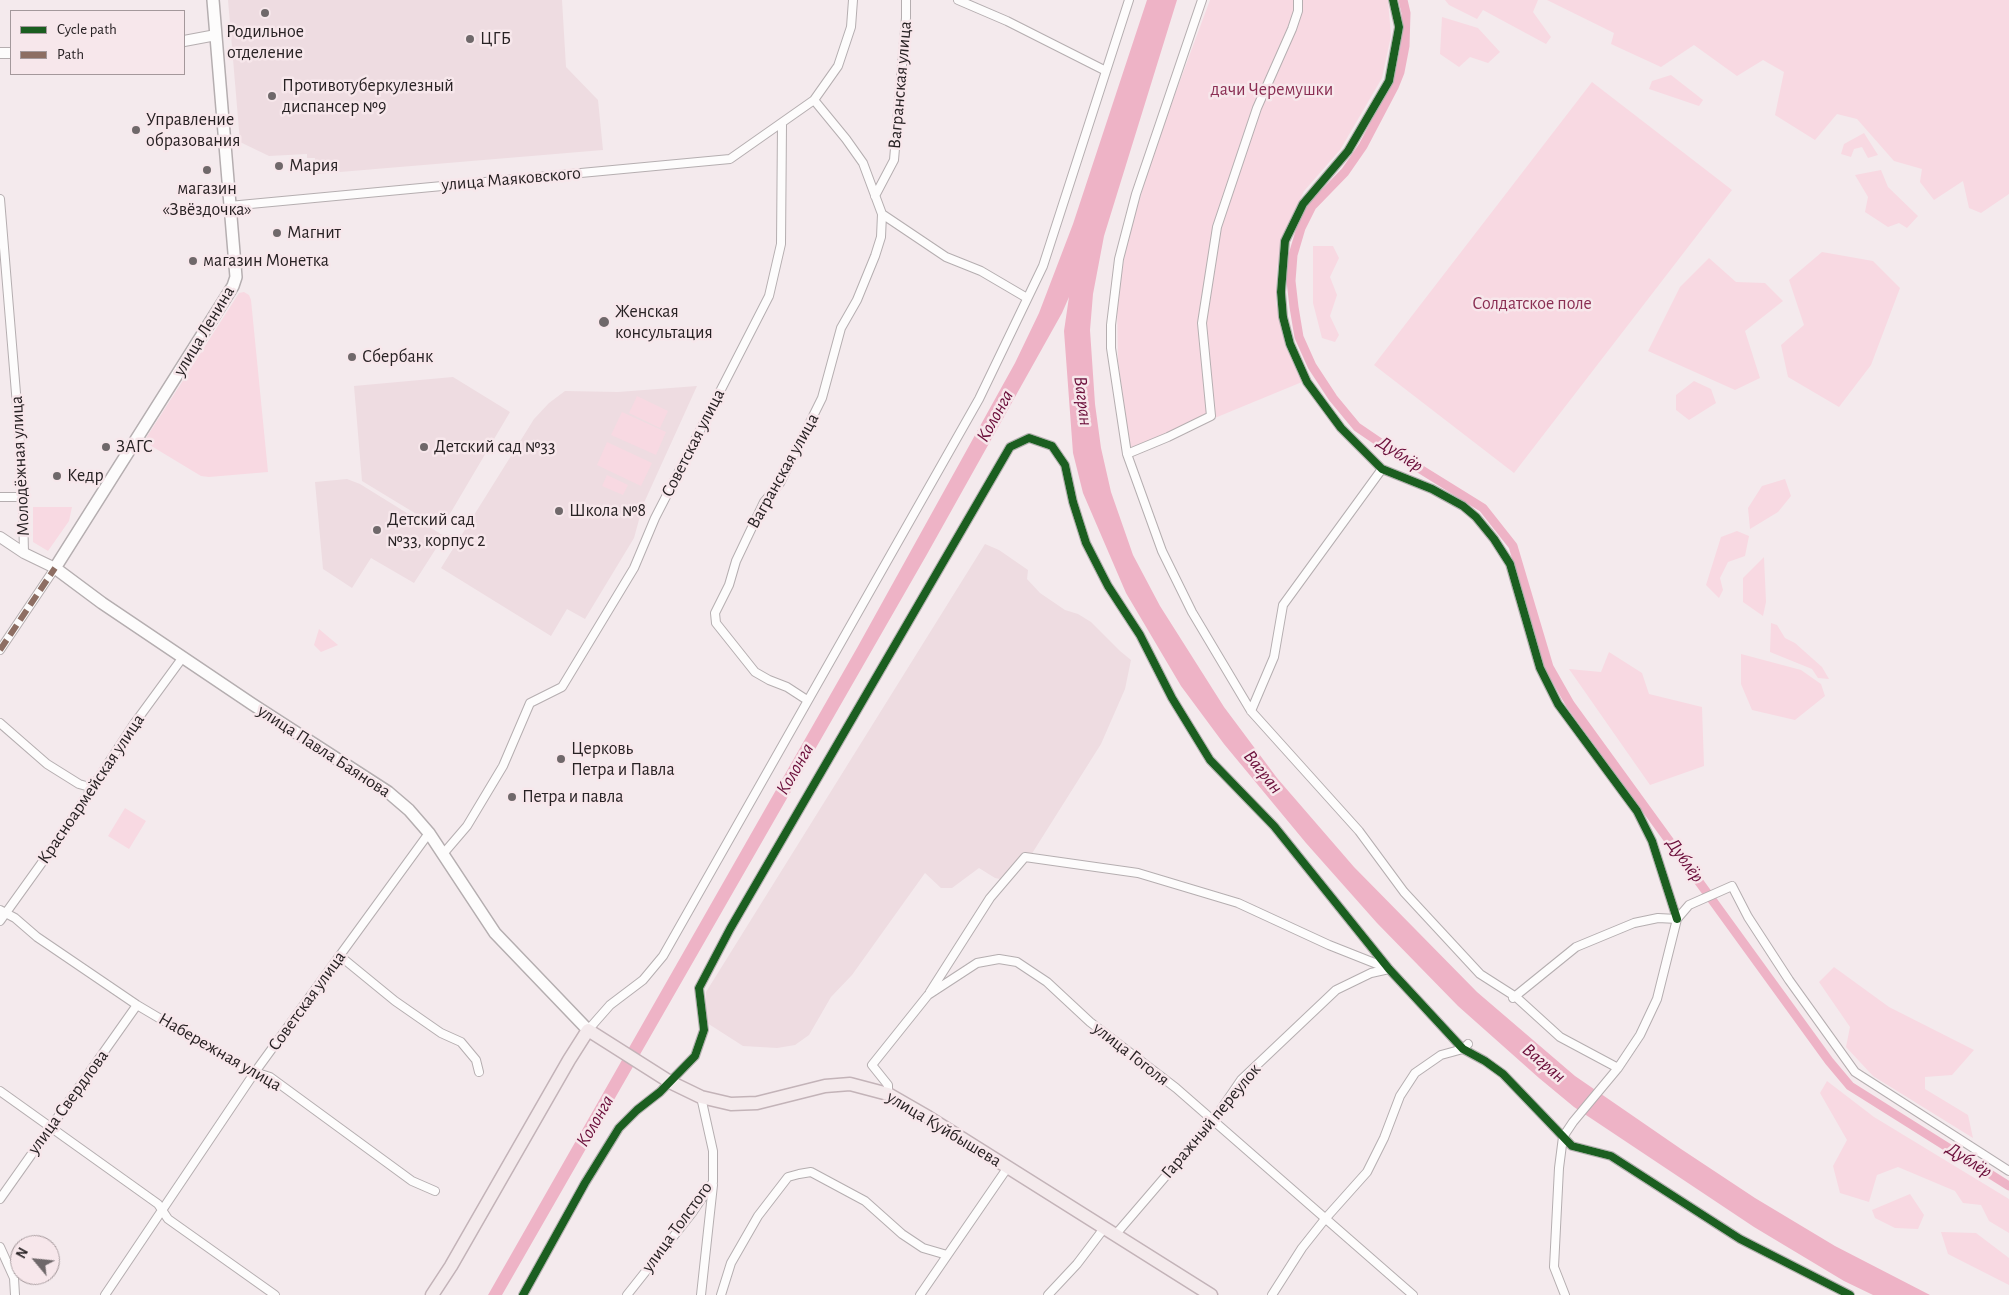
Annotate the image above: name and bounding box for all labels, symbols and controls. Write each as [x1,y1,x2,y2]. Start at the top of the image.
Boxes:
marker: Родильное отделение [259,7,271,19]
legend [10,10,185,75]
street label: Вагранская улица [884,20,916,150]
place label: Родильное отделение [226,21,304,64]
text: Cycle path [57,22,117,37]
place label: ЦГБ [480,28,511,50]
marker: ЦГБ [464,33,476,45]
text: Path [57,47,84,62]
place label: Противотуберкулезный диспансер №9 [282,75,454,118]
park label: дачи Черемушки [1211,79,1333,101]
marker: Противотуберкулезный диспансер №9 [266,90,278,102]
place label: Управление образования [146,109,240,152]
marker: Управление образования [130,124,142,136]
place label: Мария [289,155,339,177]
marker: Мария [273,160,285,172]
street label: улица Маяковского [440,162,582,196]
marker: магазин «Звёздочка» [201,164,213,176]
place label: магазин «Звёздочка» [162,178,252,220]
place label: Магнит [287,222,341,244]
marker: Магнит [271,227,283,239]
place label: магазин Монетка [203,250,329,272]
marker: магазин Монетка [187,255,199,267]
street label: улица Ленина [169,282,239,380]
park label: Солдатское поле [1472,293,1592,315]
place label: Женская консультация [615,301,713,344]
marker: Женская консультация [597,315,611,329]
place label: Сбербанк [362,346,433,368]
marker: Сбербанк [346,351,358,363]
water label: Вагран [1069,375,1097,427]
street label: Советская улица [656,385,730,501]
water label: Колонга [972,386,1018,446]
street label: Молодёжная улица [6,395,34,537]
street label: Вагранская улица [742,410,824,532]
water label: Дублёр [1373,431,1427,477]
place label: ЗАГС [116,436,153,458]
place label: Детский сад №33 [434,436,555,458]
marker: ЗАГС [100,441,112,453]
marker: Детский сад №33 [418,441,430,453]
place label: Кедр [67,465,104,487]
marker: Кедр [51,470,63,482]
place label: Школа №8 [569,500,646,522]
marker: Школа №8 [553,505,565,517]
place label: Детский сад №33, корпус 2 [387,509,485,552]
marker: Детский сад №33, корпус 2 [371,524,383,536]
street label: улица Павла Баянова [253,700,395,802]
street label: Красноармейская улица [33,710,149,868]
place label: Церковь Петра и Павла [571,738,675,781]
water label: Колонга [771,739,819,799]
water label: Вагран [1239,746,1287,798]
marker: Церковь Петра и Павла [555,753,567,765]
place label: Петра и павла [522,786,624,808]
marker: Петра и павла [506,791,518,803]
water label: Дублёр [1661,833,1709,887]
street label: Советская улица [263,947,351,1055]
street label: Набережная улица [155,1008,285,1096]
street label: улица Гоголя [1088,1017,1174,1091]
water label: Вагран [1518,1038,1570,1088]
street label: улица Свердлова [23,1046,113,1158]
street label: Гаражный переулок [1156,1059,1266,1183]
street label: улица Куйбышева [883,1086,1005,1172]
water label: Колонга [571,1091,619,1151]
water label: Дублёр [1942,1137,1996,1183]
street label: улица Толстого [637,1177,717,1277]
north arrow [10,1235,60,1285]
text: N [14,1246,31,1261]

